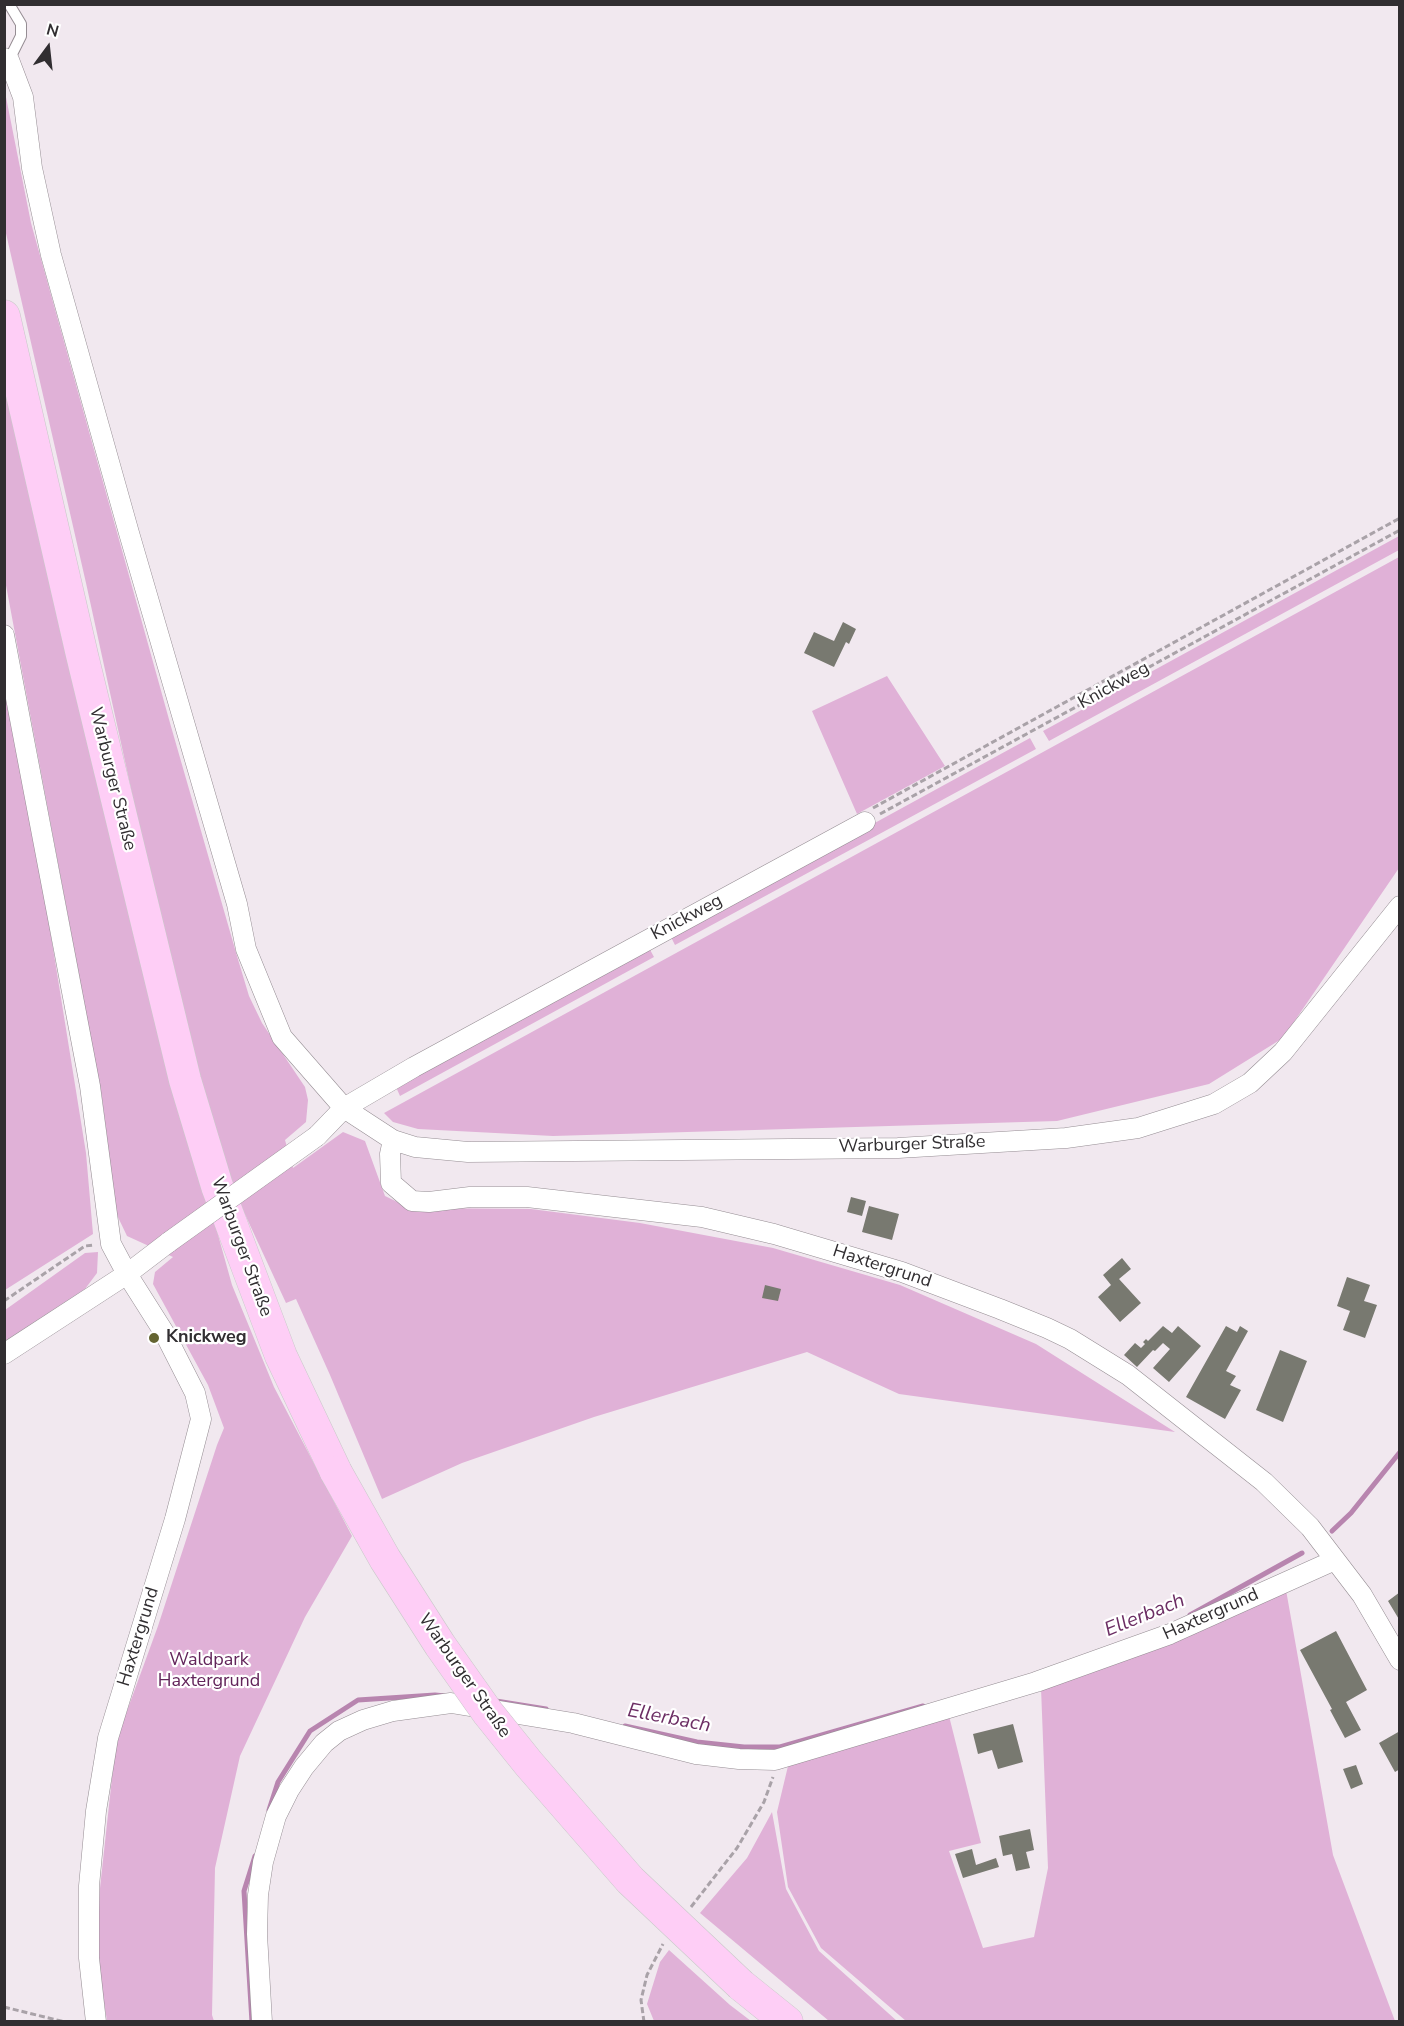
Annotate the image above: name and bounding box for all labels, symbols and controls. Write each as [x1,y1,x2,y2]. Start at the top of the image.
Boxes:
north arrow [18,18,78,78]
text: N [44,18,61,43]
street label: Knickweg [1075,658,1153,714]
street label: Warburger Straße [84,705,140,853]
street label: Knickweg [648,890,726,946]
street label: Warburger Straße [838,1132,986,1158]
street label: Warburger Straße [206,1174,276,1320]
street label: Haxtergrund [830,1241,934,1293]
place label: Knickweg [166,1327,247,1349]
marker: Knickweg [147,1331,161,1345]
street label: Haxtergrund [1160,1584,1262,1646]
street label: Haxtergrund [114,1585,164,1689]
water label: Ellerbach [1102,1589,1188,1643]
street label: Warburger Straße [413,1610,515,1742]
park label: Waldpark Haxtergrund [158,1650,260,1692]
water label: Ellerbach [625,1699,713,1739]

